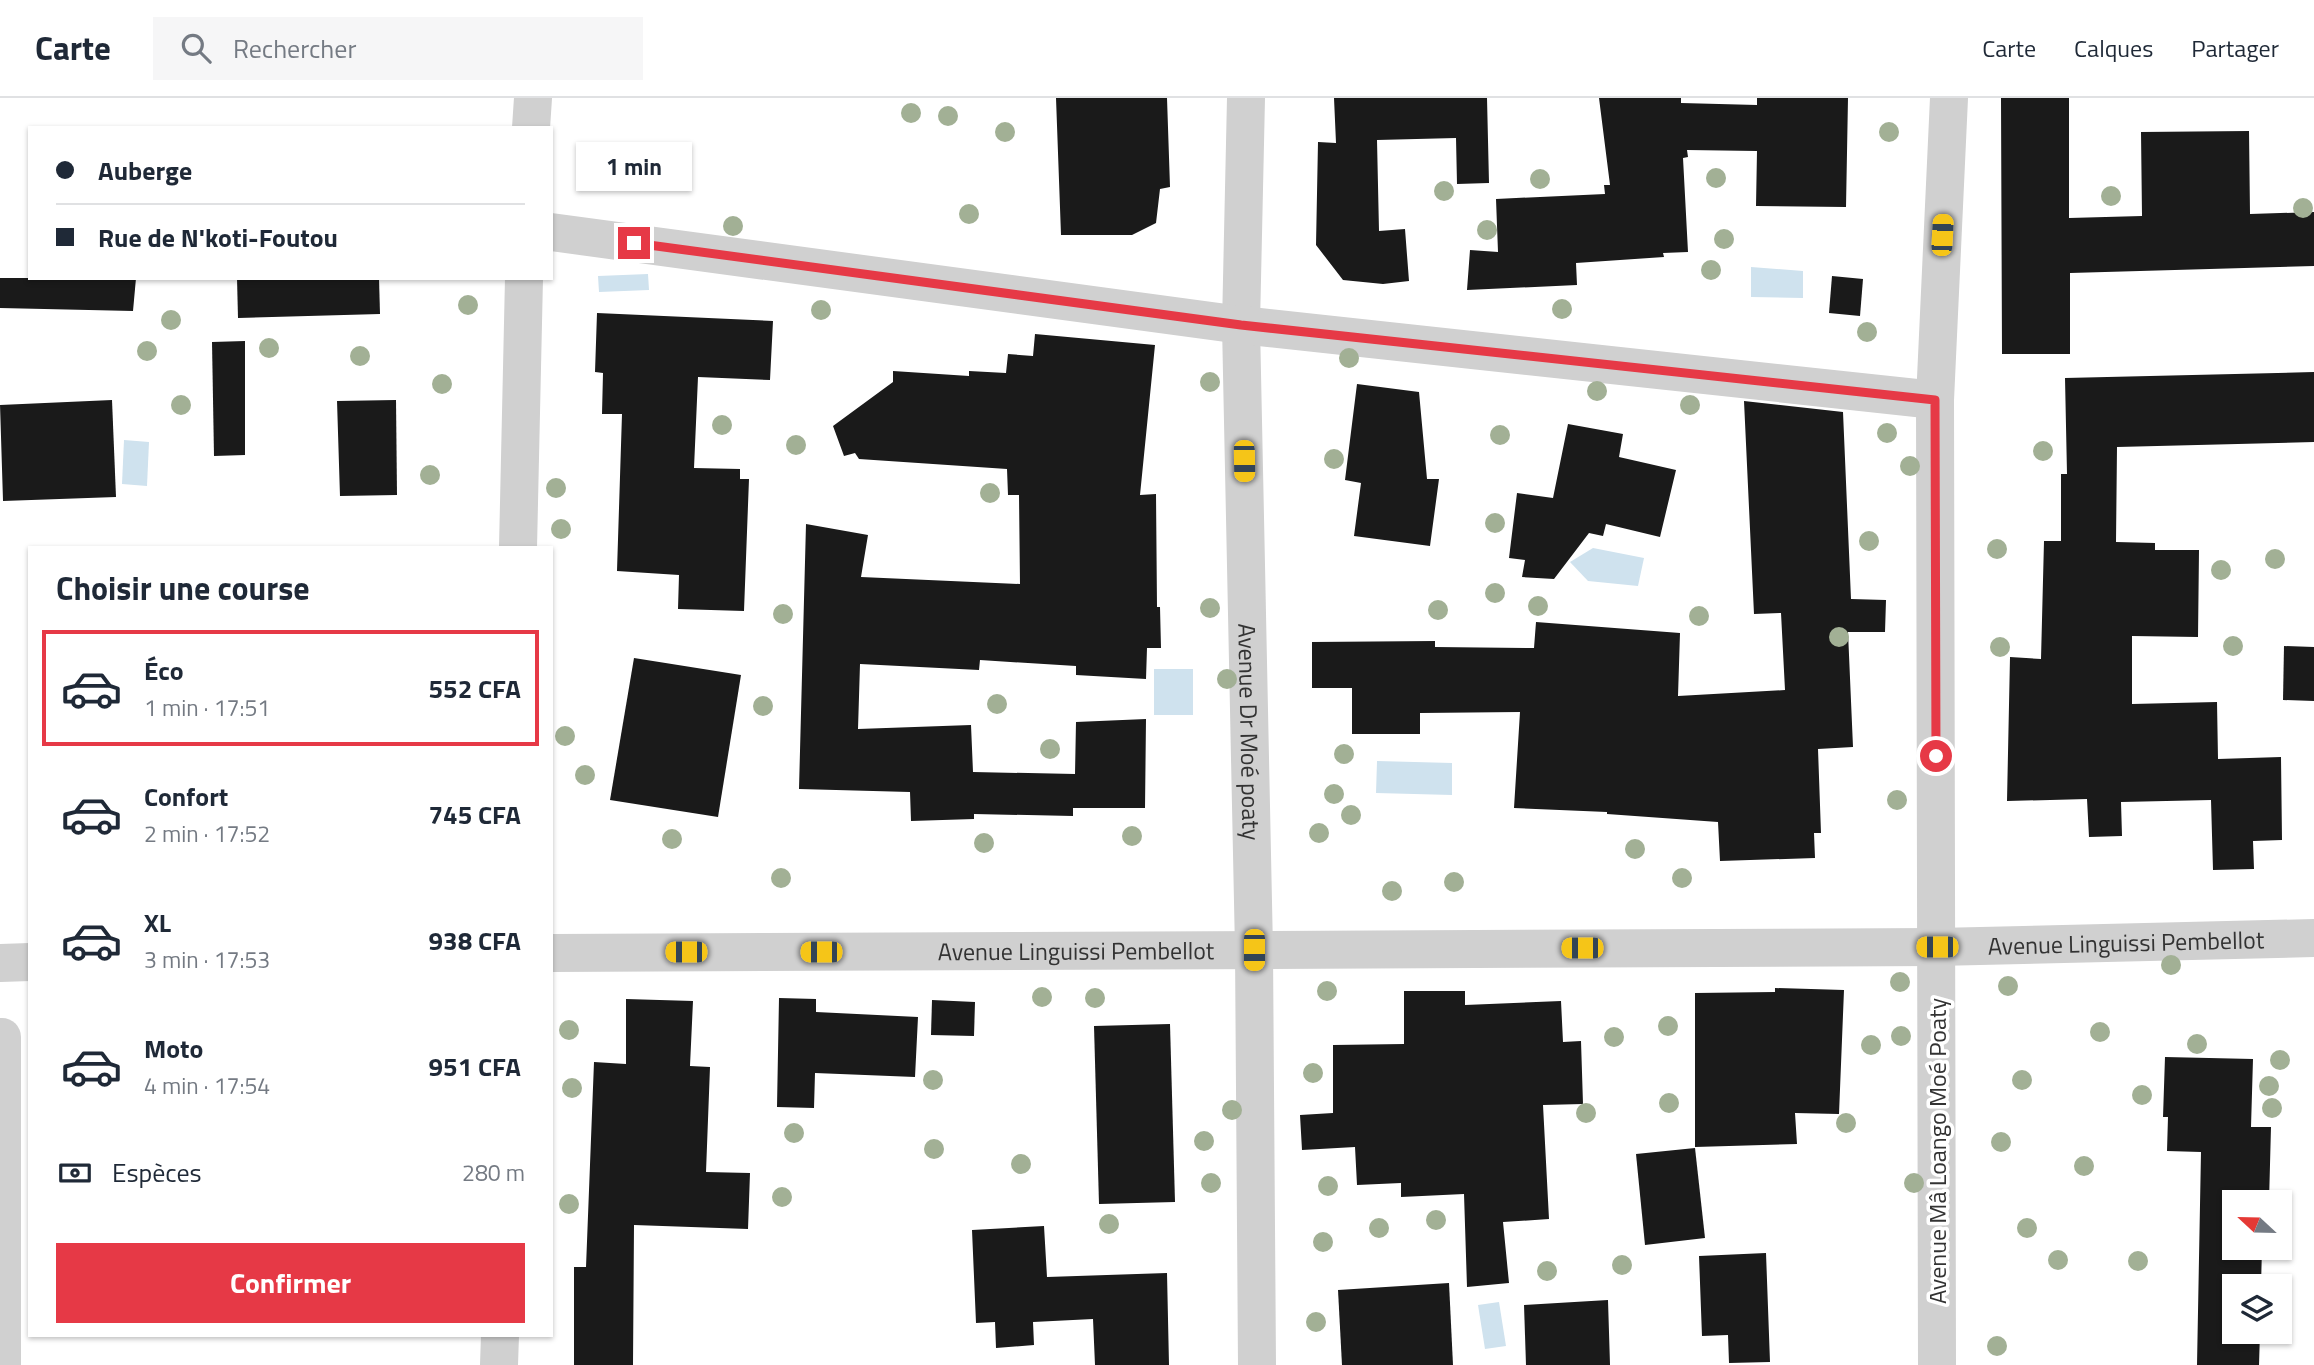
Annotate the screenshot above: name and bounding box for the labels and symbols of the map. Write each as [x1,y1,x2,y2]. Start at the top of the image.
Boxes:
callout: 1 min [576,142,692,190]
car [1931,213,1954,257]
route end [618,227,650,259]
car [1234,440,1255,482]
street label: Avenue Dr Moé poaty [1229,623,1270,841]
route start [1920,740,1952,772]
street label: Avenue Linguissi Pembellot [1987,921,2265,964]
car [1244,929,1265,971]
street label: Avenue Linguissi Pembellot [938,932,1215,969]
car [1917,937,1959,958]
car [1562,938,1604,959]
car [666,942,708,963]
car [801,942,843,963]
street label: Avenue Mâ Loango Moé Poaty [1919,998,1955,1304]
north arrow [2222,1190,2292,1260]

